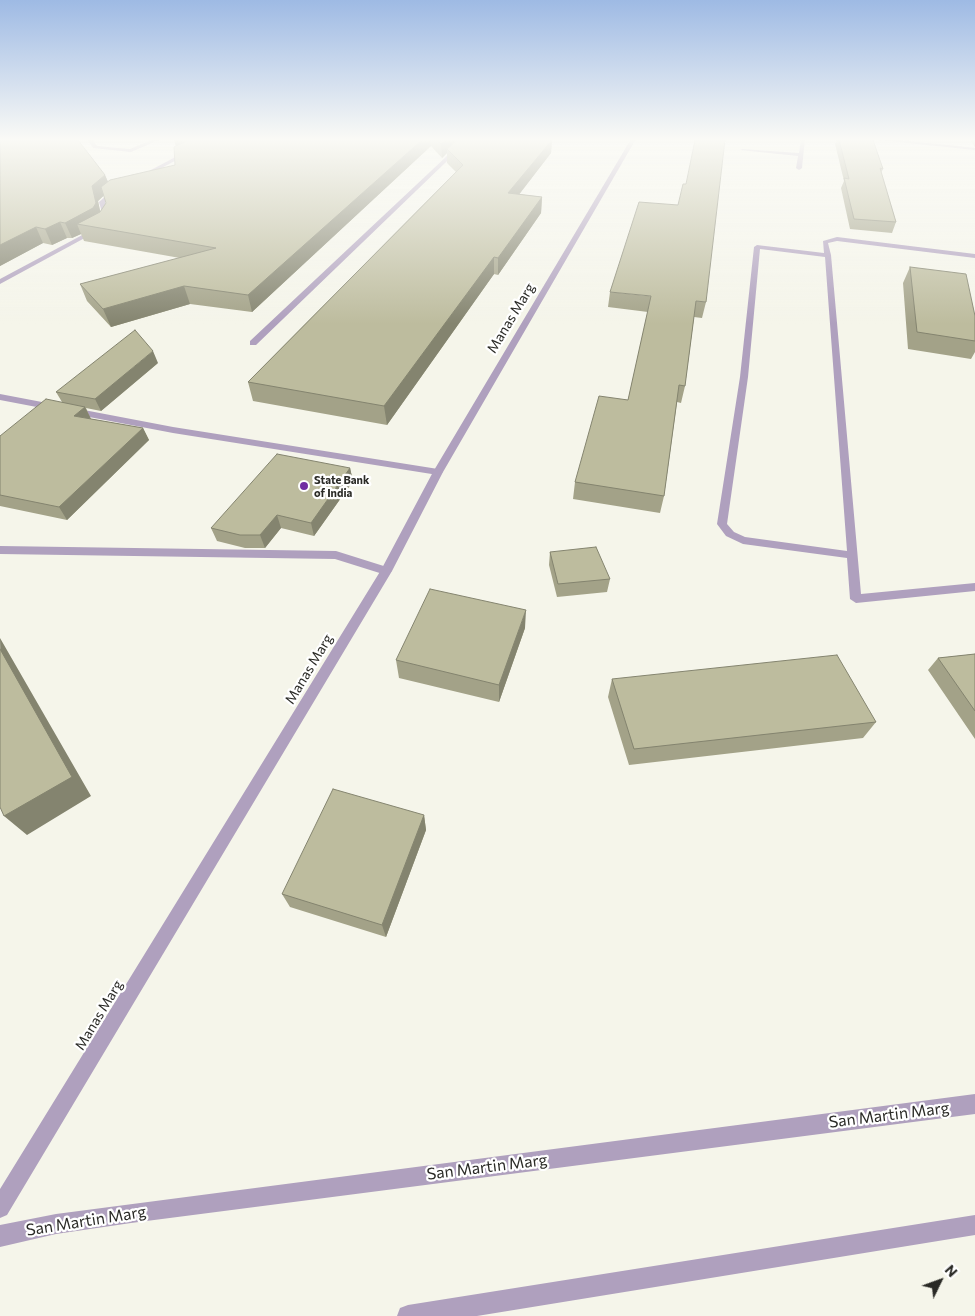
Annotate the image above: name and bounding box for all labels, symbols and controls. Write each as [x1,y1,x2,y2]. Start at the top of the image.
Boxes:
street label: Manas Marg [484,280,538,356]
place label: State Bank of India [314,473,369,499]
marker: State Bank of India [298,480,310,492]
street label: Manas Marg [282,631,336,707]
street label: Manas Marg [72,977,126,1053]
street label: San Martin Marg [828,1098,950,1132]
street label: San Martin Marg [426,1150,548,1184]
street label: San Martin Marg [25,1202,147,1240]
north arrow [915,1256,965,1306]
text: N [942,1261,961,1280]

